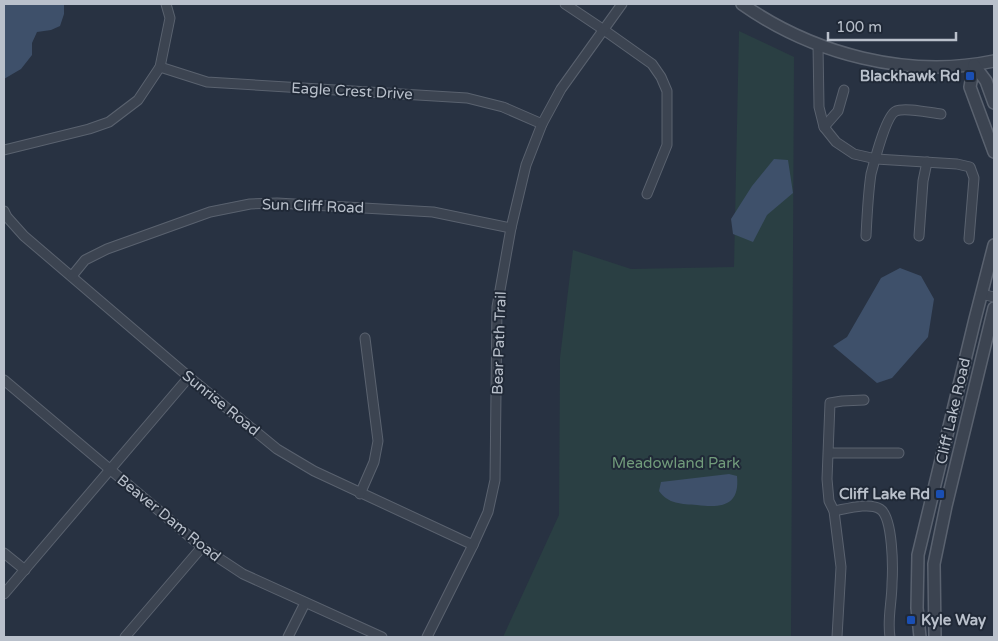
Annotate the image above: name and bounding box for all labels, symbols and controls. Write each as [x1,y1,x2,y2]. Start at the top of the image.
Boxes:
scale bar [828,10,956,42]
text: 100 m [836,18,882,36]
place label: Blackhawk Rd [860,67,960,85]
marker: Blackhawk Rd [964,70,976,82]
street label: Eagle Crest Drive [291,79,413,103]
street label: Sun Cliff Road [262,195,364,217]
street label: Bear Path Trail [488,291,510,395]
street label: Cliff Lake Road [932,356,974,466]
street label: Sunrise Road [179,366,263,440]
park label: Meadowland Park [612,454,740,472]
street label: Beaver Dam Road [114,471,224,565]
place label: Cliff Lake Rd [839,485,930,503]
marker: Cliff Lake Rd [934,488,946,500]
place label: Kyle Way [921,611,986,630]
marker: Kyle Way [905,614,917,626]

